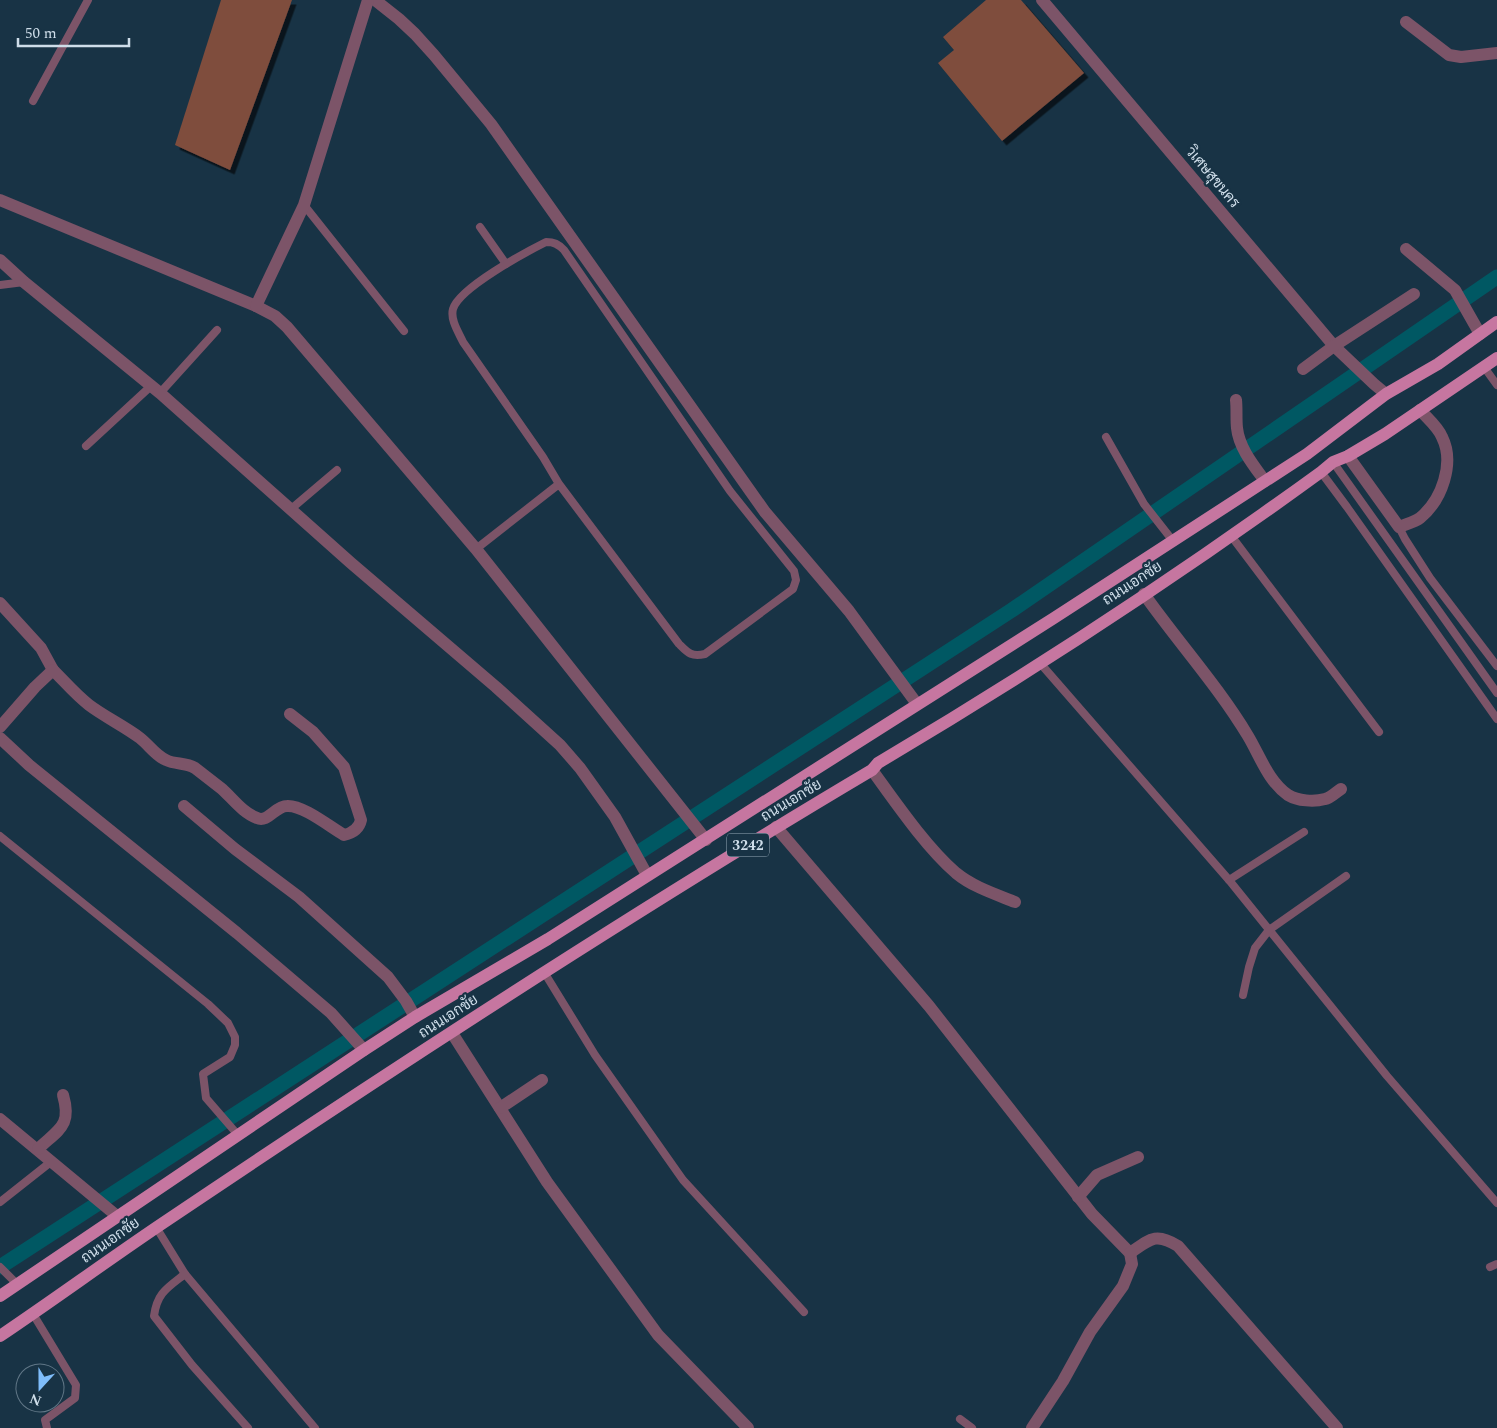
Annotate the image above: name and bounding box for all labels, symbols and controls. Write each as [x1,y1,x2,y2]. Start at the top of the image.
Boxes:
scale bar [18,15,129,47]
text: 50 m [25,22,57,45]
street label: วิเศษสุขนคร [1179,141,1246,213]
street label: ถนนเอกชัย [1098,555,1167,611]
street label: ถนนเอกชัย [756,773,826,828]
road number: 3242 [727,834,769,856]
street label: ถนนเอกชัย [414,988,483,1044]
street label: ถนนเอกชัย [76,1212,145,1269]
north arrow [15,1363,65,1413]
text: N [26,1388,45,1412]

